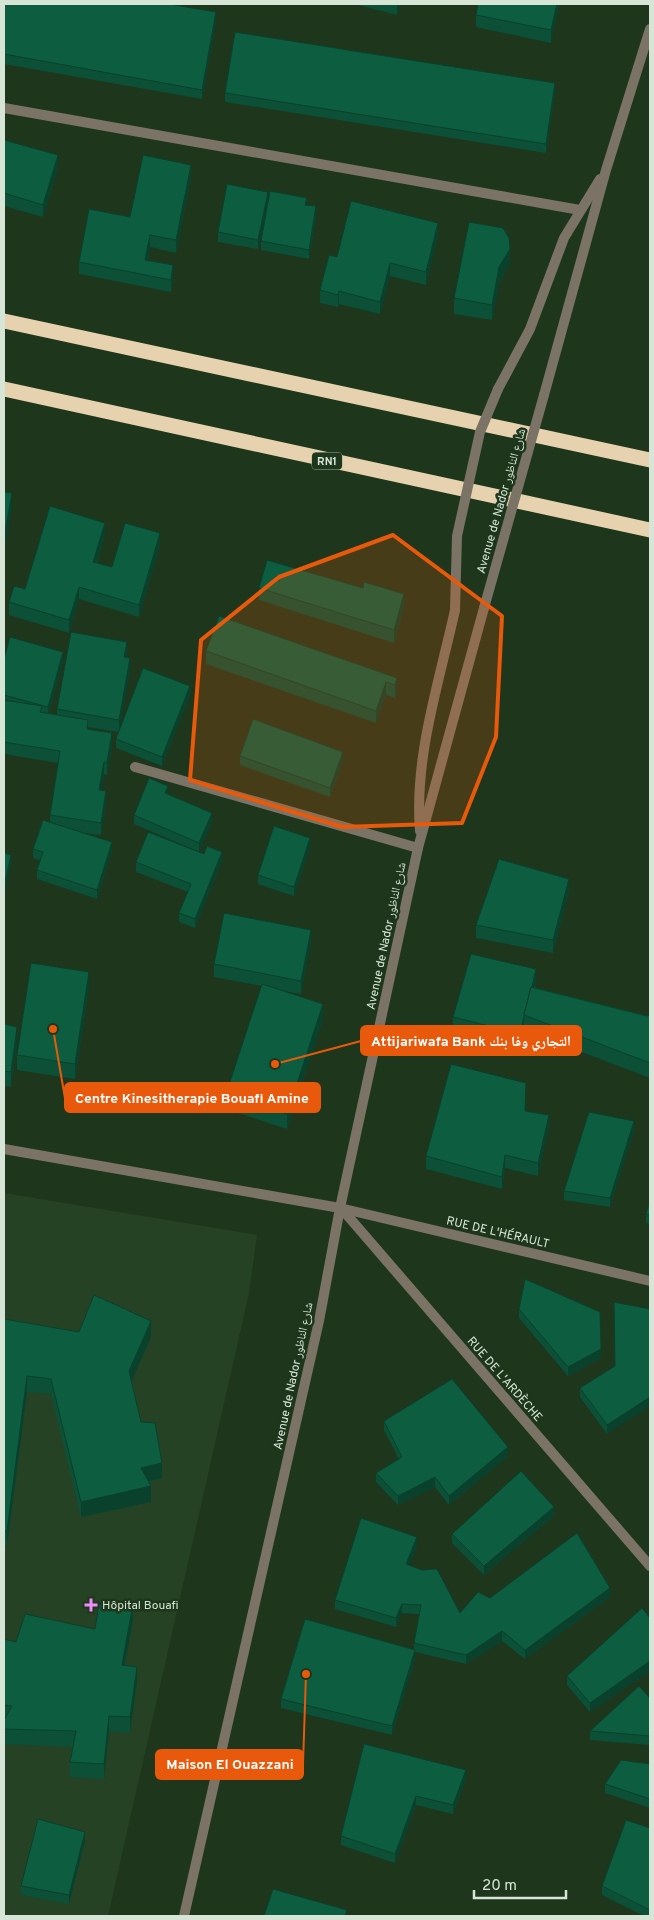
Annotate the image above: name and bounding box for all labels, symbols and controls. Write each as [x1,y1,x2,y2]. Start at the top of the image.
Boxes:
street label: Avenue de Nador شارع الناظور [474,427,530,576]
road number: RN1 [312,452,342,470]
street label: Avenue de Nador شارع الناظور [364,861,410,1011]
callout: Attijariwafa Bank التجاري وفا بنك [361,1026,581,1055]
text: Attijariwafa Bank التجاري وفا بنك [371,1034,571,1052]
callout: Centre Kinesitherapie Bouafi Amine [65,1083,320,1112]
text: Centre Kinesitherapie Bouafi Amine [75,1091,309,1108]
street label: RUE DE L'HÉRAULT [445,1213,551,1253]
street label: Avenue de Nador شارع الناظور [271,1301,317,1451]
street label: RUE DE L'ARDÈCHE [463,1334,546,1426]
marker: Hôpital Bouafi [84,1598,98,1612]
place label: Hôpital Bouafi [102,1598,179,1614]
callout: Maison El Ouazzani [156,1750,303,1779]
text: Maison El Ouazzani [166,1757,294,1774]
scale bar [474,1868,566,1900]
text: 20 m [482,1877,517,1896]

